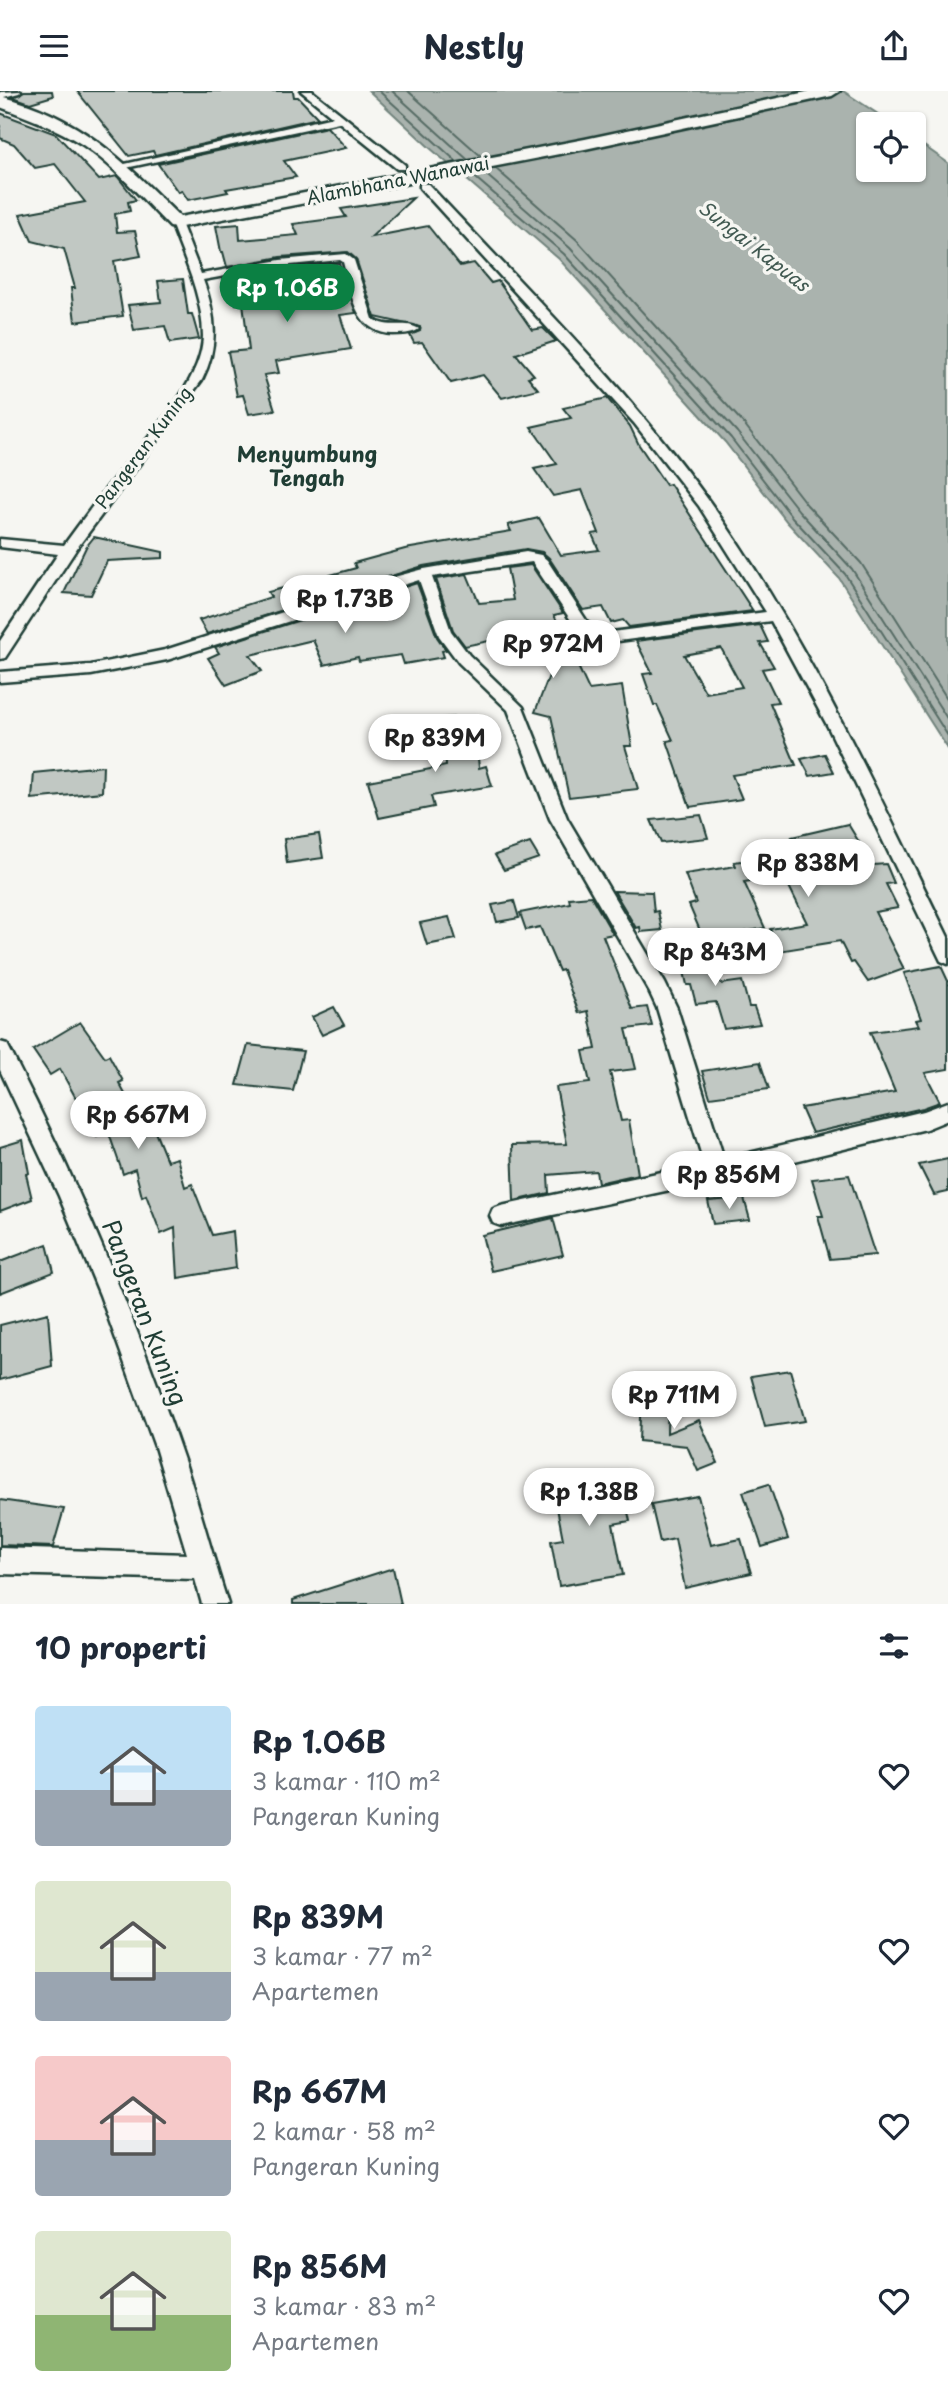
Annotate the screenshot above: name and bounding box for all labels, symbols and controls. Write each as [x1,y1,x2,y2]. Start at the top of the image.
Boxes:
text: Nestly [424,22,524,70]
icon: menu [35,27,73,65]
icon: share [875,27,913,65]
map controls [856,112,926,182]
button: locate [856,112,926,182]
street label: Alambhana Wanawai [304,149,492,211]
water label: Sungai Kapuas [693,193,818,299]
pin: Rp 1.06B [215,265,359,324]
text: Rp 1.06B [236,269,338,304]
street label: Pangeran Kuning [88,380,198,514]
district label: Menyumbung Tengah [237,437,377,493]
pin: Rp 1.73B [273,575,417,635]
text: Rp 1.73B [296,580,394,615]
pin: Rp 972M [488,621,618,680]
text: Rp 972M [502,625,604,660]
pin: Rp 839M [370,715,500,774]
text: Rp 839M [384,719,486,754]
pin: Rp 838M [743,839,873,899]
text: Rp 838M [757,844,859,879]
pin: Rp 843M [650,929,780,988]
text: Rp 843M [663,933,767,968]
pin: Rp 667M [73,1091,203,1151]
text: Rp 667M [86,1096,190,1131]
pin: Rp 856M [664,1151,794,1211]
text: Rp 856M [677,1156,781,1191]
street label: Pangeran Kuning [94,1214,198,1410]
pin: Rp 711M [609,1371,739,1431]
text: Rp 711M [628,1376,720,1411]
pin: Rp 1.38B [517,1469,661,1528]
text: Rp 1.38B [539,1473,639,1508]
text: 10 properti [35,1624,207,1669]
icon: filters [875,1627,913,1665]
text: Rp 1.06B [252,1718,386,1763]
icon: home [91,1734,175,1818]
icon: heart [875,1757,913,1795]
text: 3 kamar · 110 m² [252,1763,441,1798]
text: Pangeran Kuning [252,1798,440,1833]
text: Rp 839M [252,1893,384,1938]
icon: home [91,1909,175,1993]
icon: heart [875,1932,913,1970]
text: 3 kamar · 77 m² [252,1938,433,1973]
text: Apartemen [252,1973,379,2008]
text: Rp 667M [252,2068,387,2113]
icon: home [91,2084,175,2168]
icon: heart [875,2107,913,2145]
text: 2 kamar · 58 m² [252,2113,436,2148]
text: Pangeran Kuning [252,2148,440,2183]
text: Rp 856M [252,2243,387,2288]
icon: home [91,2259,175,2343]
icon: heart [875,2282,913,2320]
text: 3 kamar · 83 m² [252,2288,436,2323]
text: Apartemen [252,2323,379,2358]

